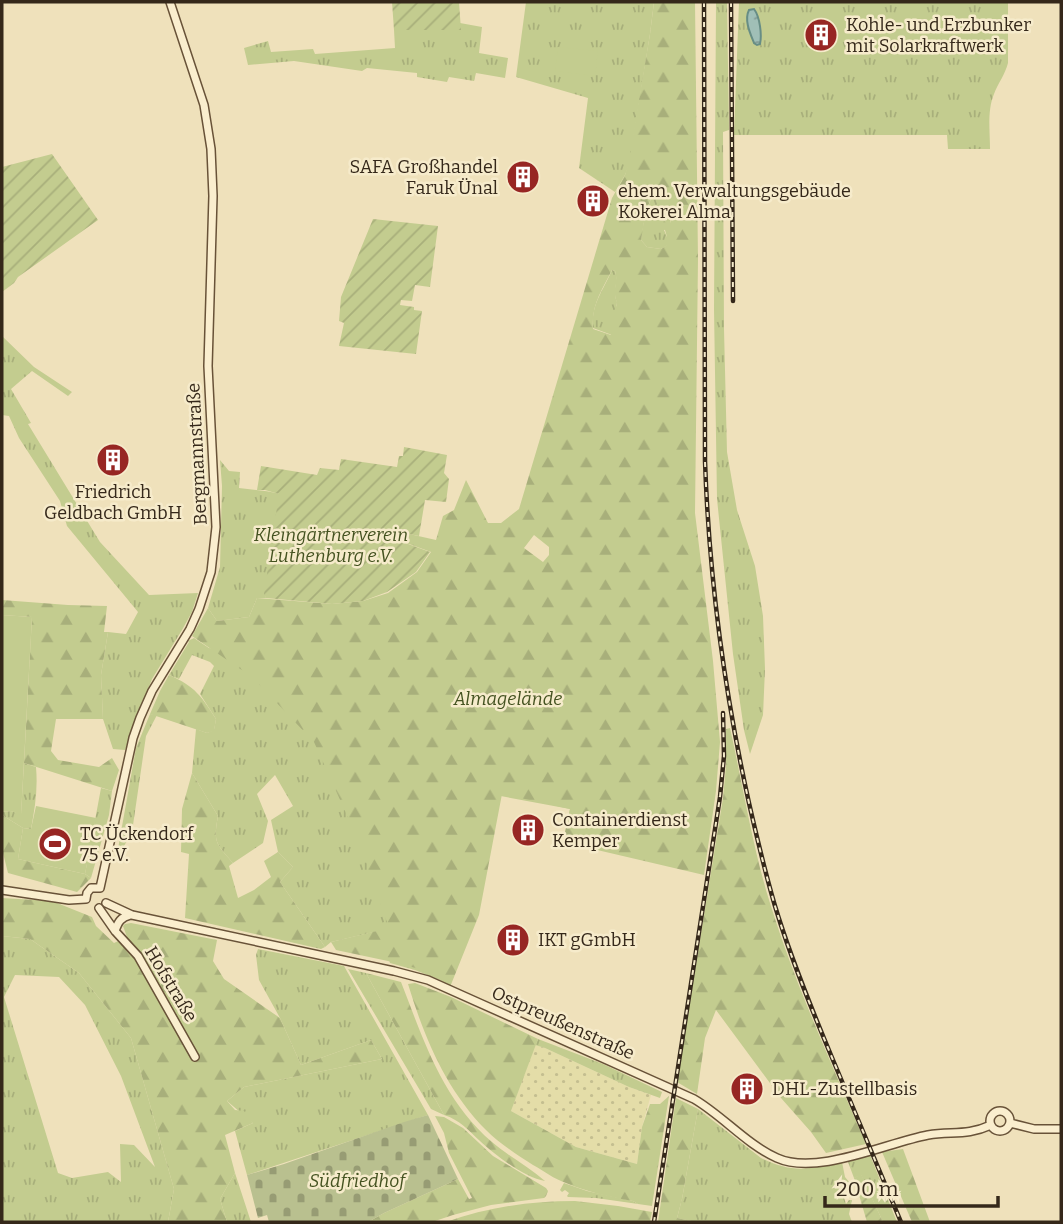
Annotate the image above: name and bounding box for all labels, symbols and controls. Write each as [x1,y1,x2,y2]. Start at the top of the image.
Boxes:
place label: Kohle- und Erzbunker mit Solarkraftwerk [846,14,1031,57]
building icon: Kohle- und Erzbunker mit Solarkraftwerk [802,16,840,54]
place label: SAFA Großhandel Faruk Ünal [350,156,498,199]
building icon: SAFA Großhandel Faruk Ünal [504,158,542,196]
place label: ehem. Verwaltungsgebäude Kokerei Alma [618,180,851,223]
building icon: ehem. Verwaltungsgebäude Kokerei Alma [574,182,612,220]
street label: Bergmannstraße [182,382,212,526]
building icon: Friedrich Geldbach GmbH [94,441,132,479]
place label: Friedrich Geldbach GmbH [44,481,182,524]
park label: Kleingärtnerverein Luthenburg e.V. [254,524,408,567]
park label: Almagelände [453,688,562,710]
place label: Containerdienst Kemper [552,809,688,852]
building icon: Containerdienst Kemper [509,811,547,849]
place label: TC Ückendorf 75 e.V. [80,823,195,866]
sports icon: TC Ückendorf 75 e.V. [36,825,74,863]
building icon: IKT gGmbH [494,921,532,959]
place label: IKT gGmbH [538,929,636,951]
street label: Hofstraße [140,942,202,1026]
street label: Ostpreußenstraße [488,982,638,1064]
building icon: DHL-Zustellbasis [728,1070,766,1108]
place label: DHL-Zustellbasis [772,1078,917,1100]
scale bar [825,1164,998,1208]
park label: Südfriedhof [309,1170,408,1192]
text: 200 m [836,1176,899,1202]

